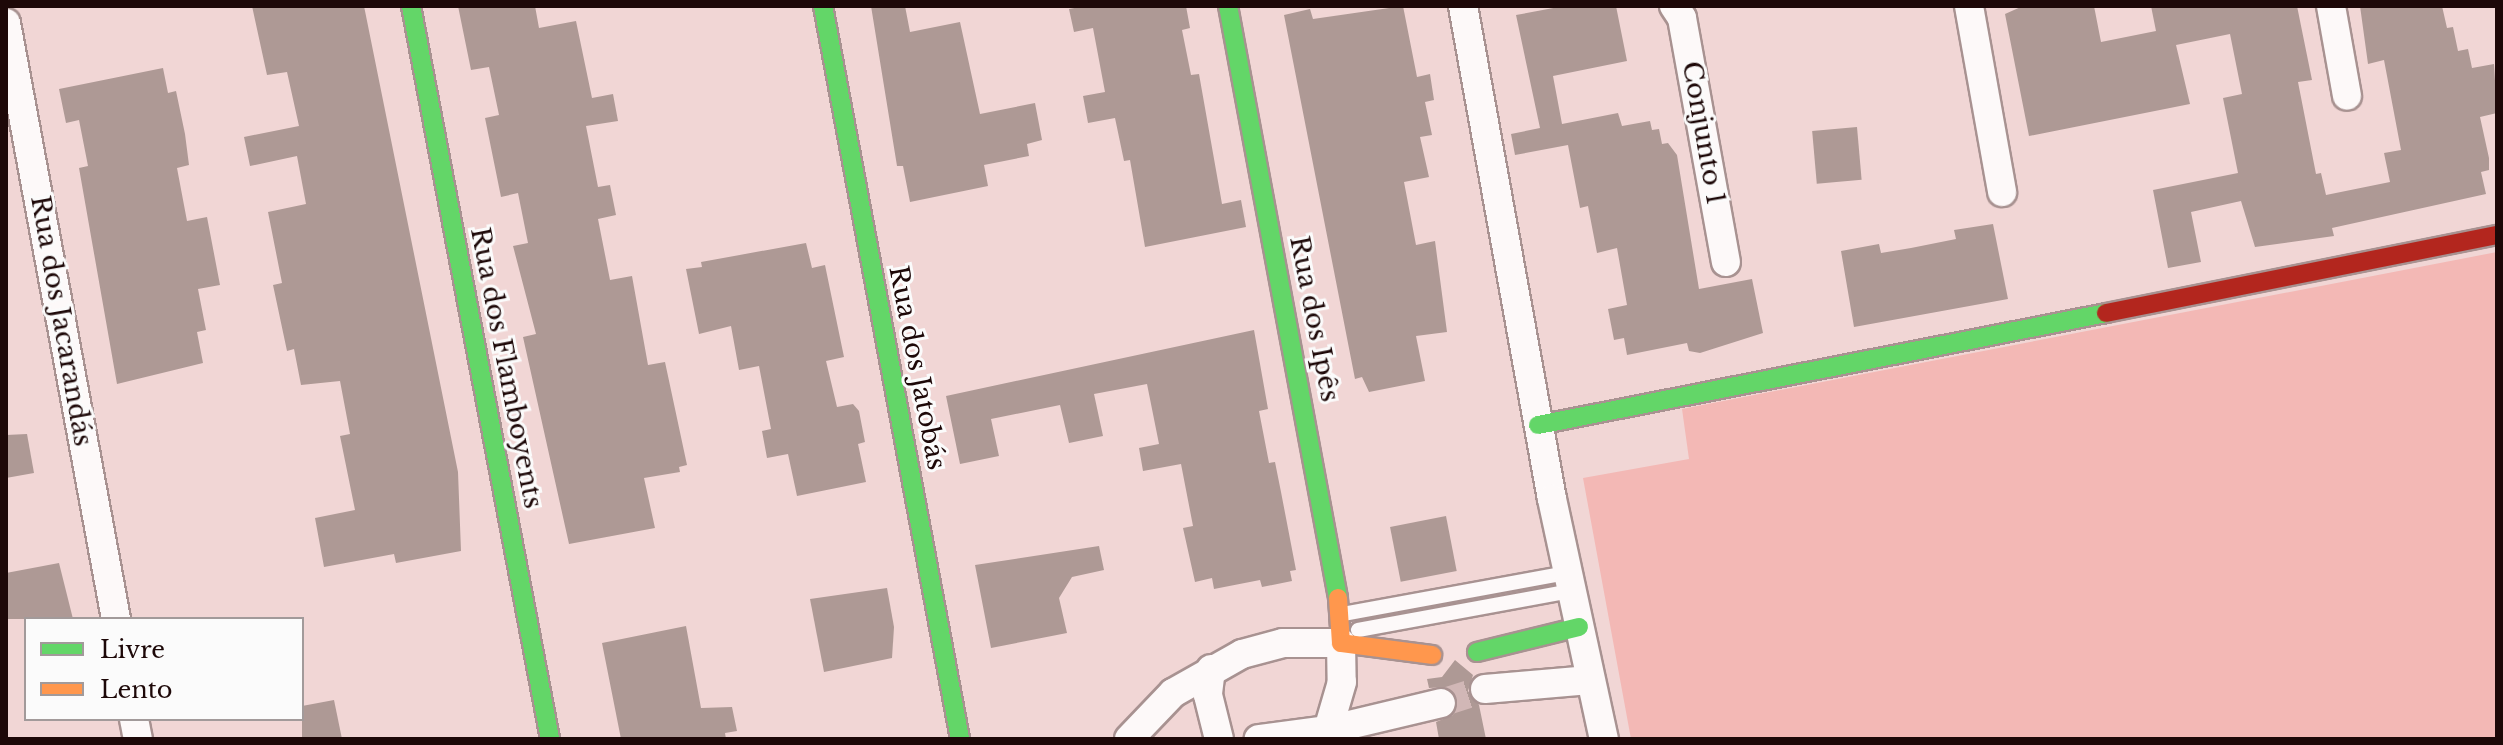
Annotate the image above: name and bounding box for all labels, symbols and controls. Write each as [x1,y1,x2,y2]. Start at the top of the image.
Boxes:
street label: Conjunto 1 [1675,59,1731,207]
street label: Rua dos Jacarandás [24,193,98,449]
street label: Rua dos Flamboyents [463,225,549,511]
street label: Rua dos Ipês [1283,233,1345,405]
street label: Rua dos Jatobás [882,263,952,473]
legend [24,617,304,721]
text: Livre [100,635,165,664]
text: Lento [100,675,173,704]

